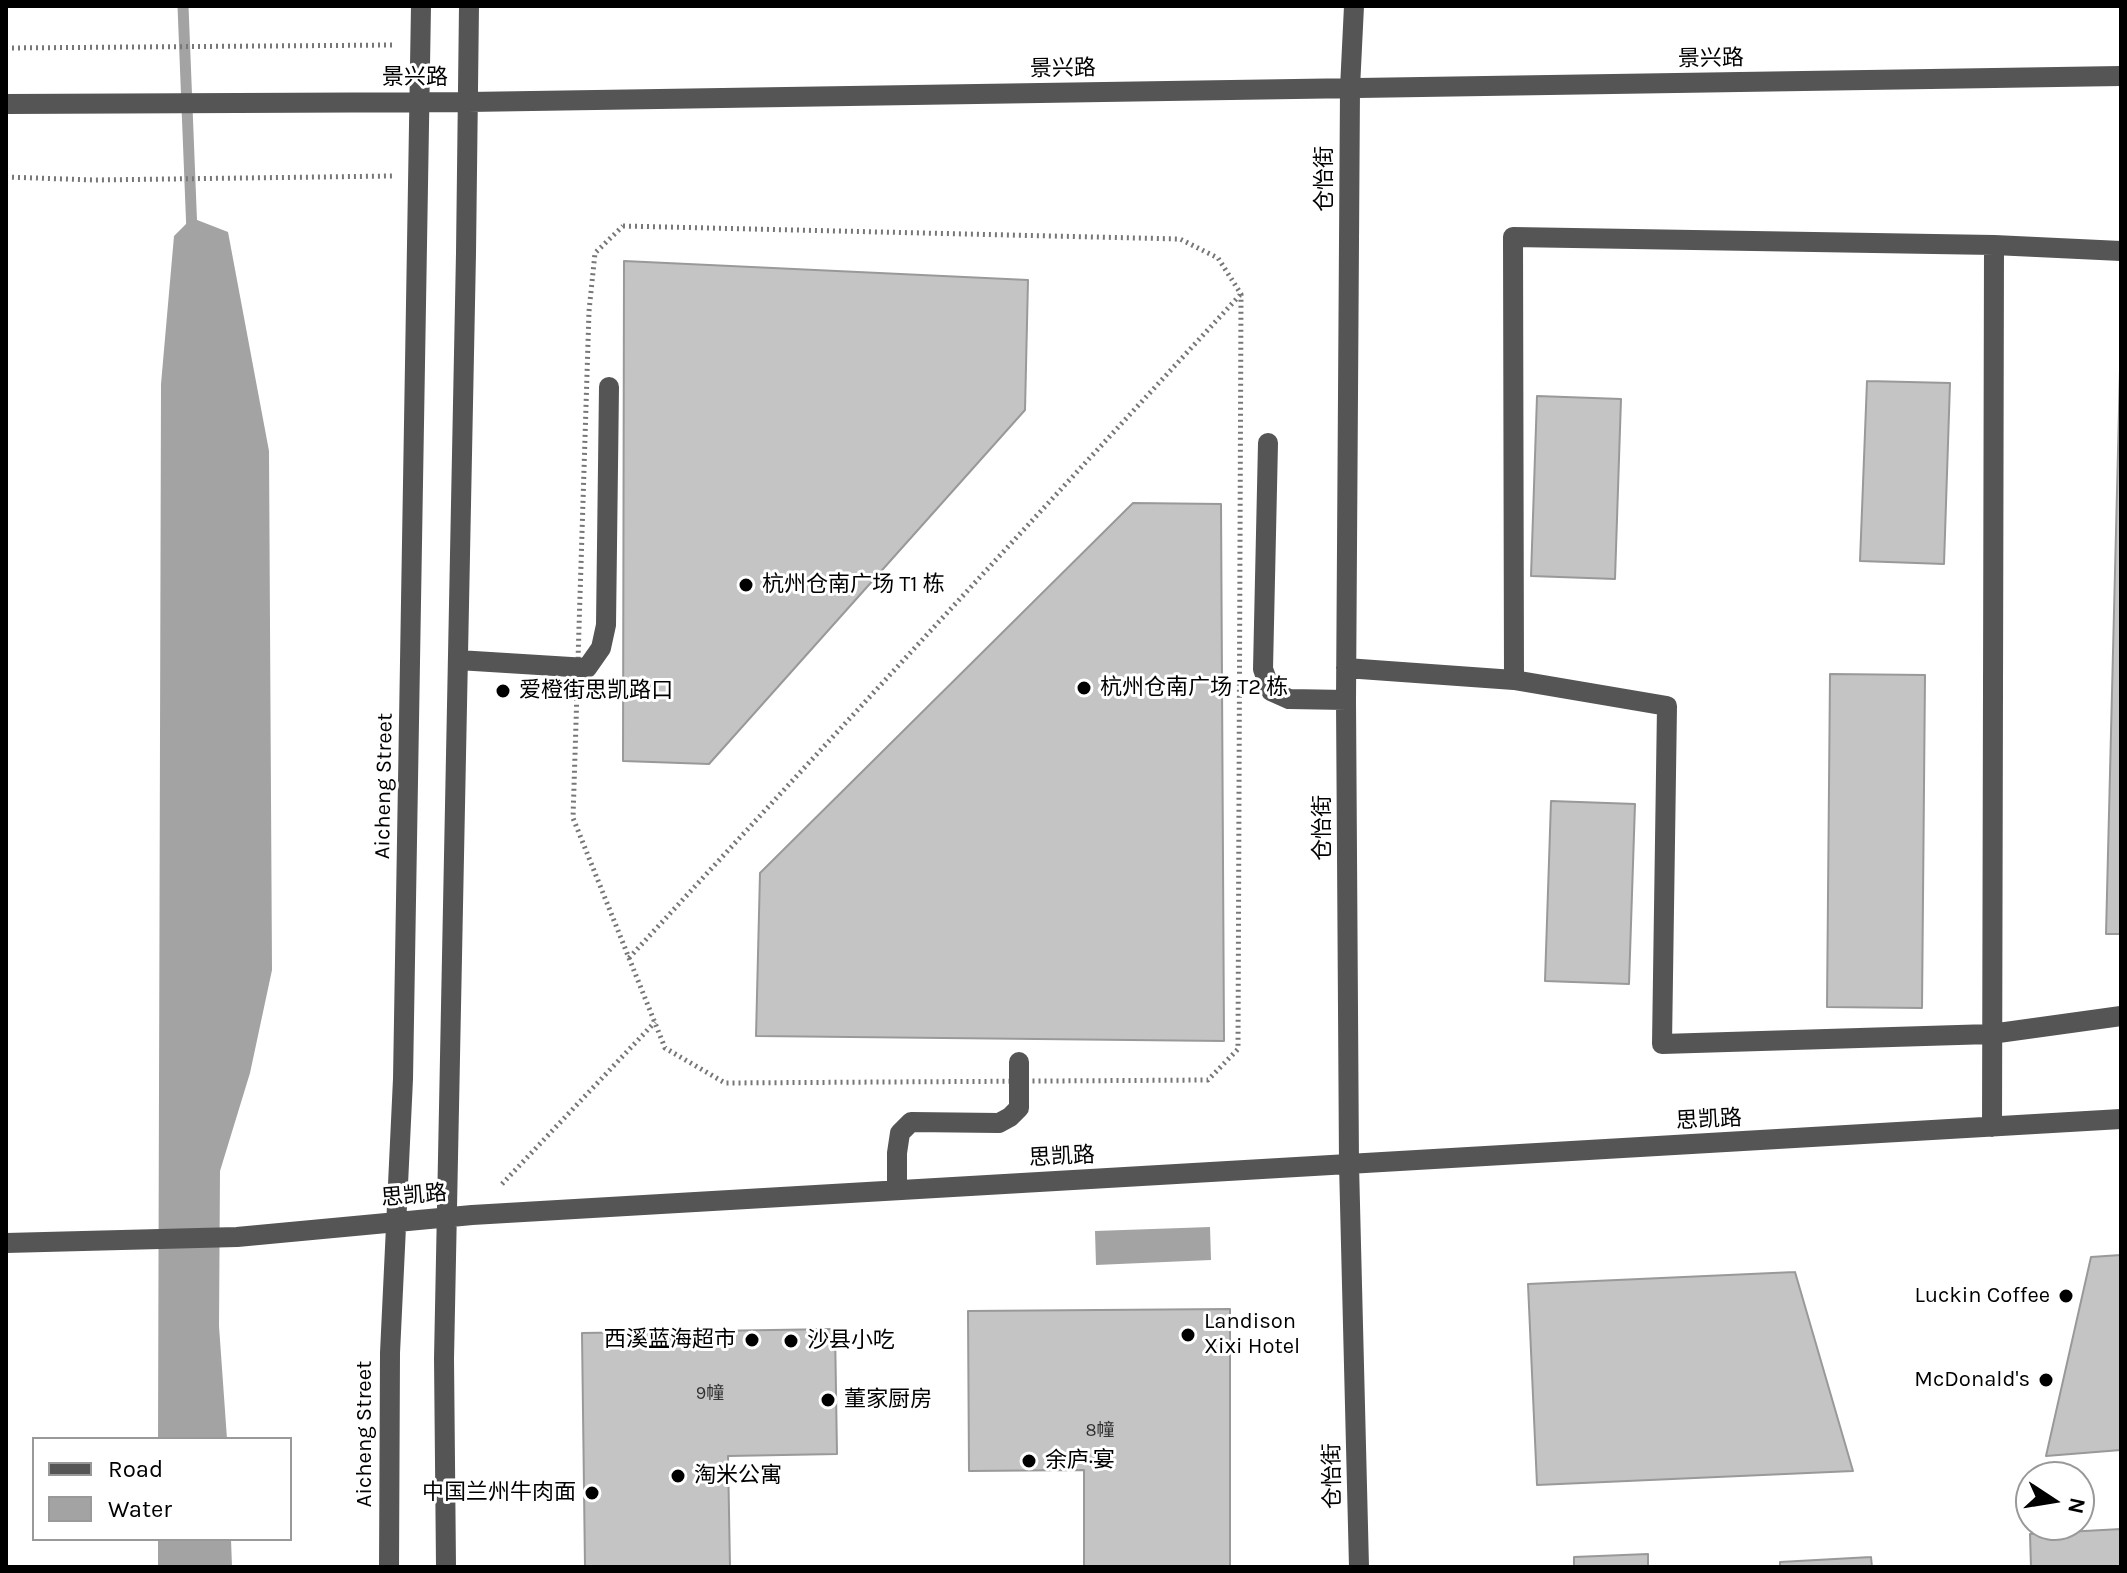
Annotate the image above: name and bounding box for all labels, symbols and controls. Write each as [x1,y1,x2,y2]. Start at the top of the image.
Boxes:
street label: 景兴路 [1678,45,1744,73]
street label: 景兴路 [1030,55,1096,83]
street label: 景兴路 [382,65,448,91]
street label: 仓怡街 [1312,146,1338,212]
place label: 杭州仓南广场 T1 栋 [762,572,945,598]
marker: 杭州仓南广场 T1 栋 [737,576,755,594]
place label: 杭州仓南广场 T2 栋 [1100,675,1288,701]
place label: 爱橙街思凯路口 [519,678,673,704]
marker: 杭州仓南广场 T2 栋 [1075,679,1093,697]
marker: 爱橙街思凯路口 [494,682,512,700]
street label: Aicheng Street [370,713,398,859]
street label: 仓怡街 [1310,795,1336,861]
street label: 思凯路 [1675,1105,1743,1135]
street label: 思凯路 [1028,1142,1096,1172]
street label: 思凯路 [380,1180,448,1212]
place label: Luckin Coffee [1914,1283,2050,1309]
marker: Luckin Coffee [2057,1287,2075,1305]
place label: Landison Xixi Hotel [1204,1309,1300,1360]
marker: Landison Xixi Hotel [1179,1326,1197,1344]
place label: 西溪蓝海超市 [604,1327,736,1353]
place label: 沙县小吃 [807,1328,895,1354]
marker: 西溪蓝海超市 [743,1331,761,1349]
marker: 沙县小吃 [782,1332,800,1350]
street label: Aicheng Street [352,1361,378,1507]
place label: McDonald's [1914,1367,2030,1393]
marker: McDonald's [2037,1371,2055,1389]
house number: 9幢 [696,1383,724,1405]
place label: 董家厨房 [844,1387,932,1413]
marker: 董家厨房 [819,1391,837,1409]
house number: 8幢 [1085,1420,1115,1442]
legend [32,1437,292,1541]
street label: 仓怡街 [1319,1443,1347,1509]
place label: 余庐·宴 [1045,1448,1115,1474]
marker: 余庐·宴 [1020,1452,1038,1470]
text: Road [108,1455,163,1483]
north arrow [2015,1461,2095,1541]
place label: 淘米公寓 [694,1463,782,1489]
marker: 淘米公寓 [669,1467,687,1485]
place label: 中国兰州牛肉面 [422,1480,576,1506]
marker: 中国兰州牛肉面 [583,1484,601,1502]
text: Water [108,1495,172,1523]
text: N [2062,1495,2091,1516]

